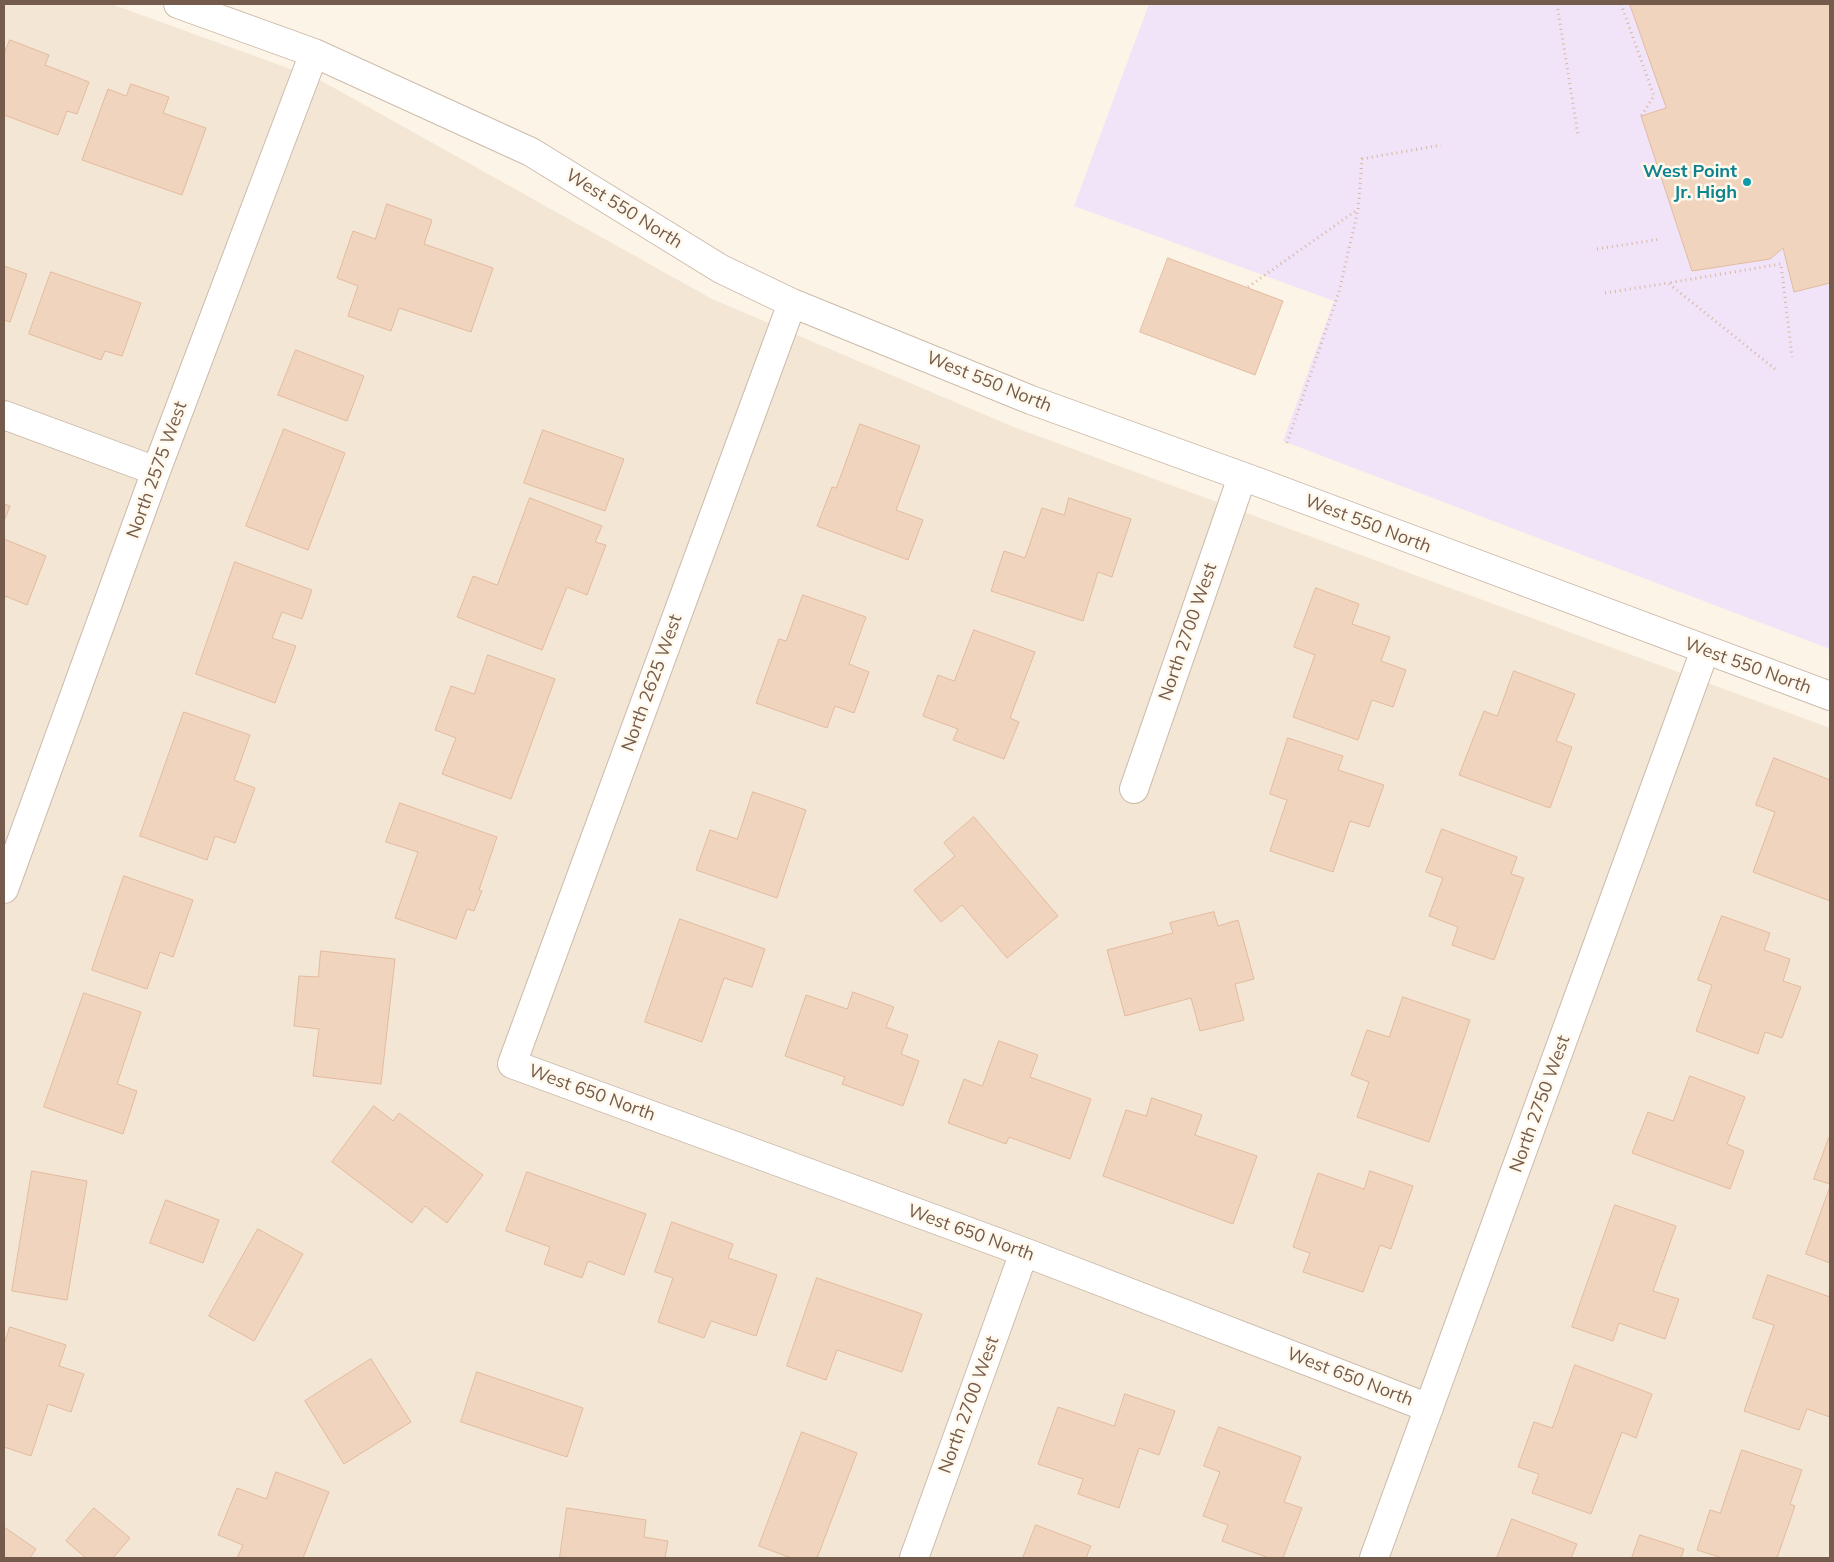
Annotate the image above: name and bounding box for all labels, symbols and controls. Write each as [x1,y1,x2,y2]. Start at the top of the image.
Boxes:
place label: West Point Jr. High [1643,161,1737,203]
street label: West 550 North [562,165,686,253]
marker: West Point Jr. High [1741,176,1753,188]
street label: West 550 North [923,347,1055,417]
street label: North 2575 West [122,399,192,541]
street label: West 550 North [1302,490,1434,558]
street label: North 2700 West [1154,560,1222,704]
street label: North 2625 West [617,612,687,754]
street label: West 550 North [1682,633,1814,699]
street label: North 2750 West [1505,1033,1575,1175]
street label: West 650 North [526,1060,658,1126]
street label: West 650 North [905,1200,1037,1266]
street label: North 2700 West [934,1334,1004,1476]
street label: West 650 North [1284,1343,1416,1411]

